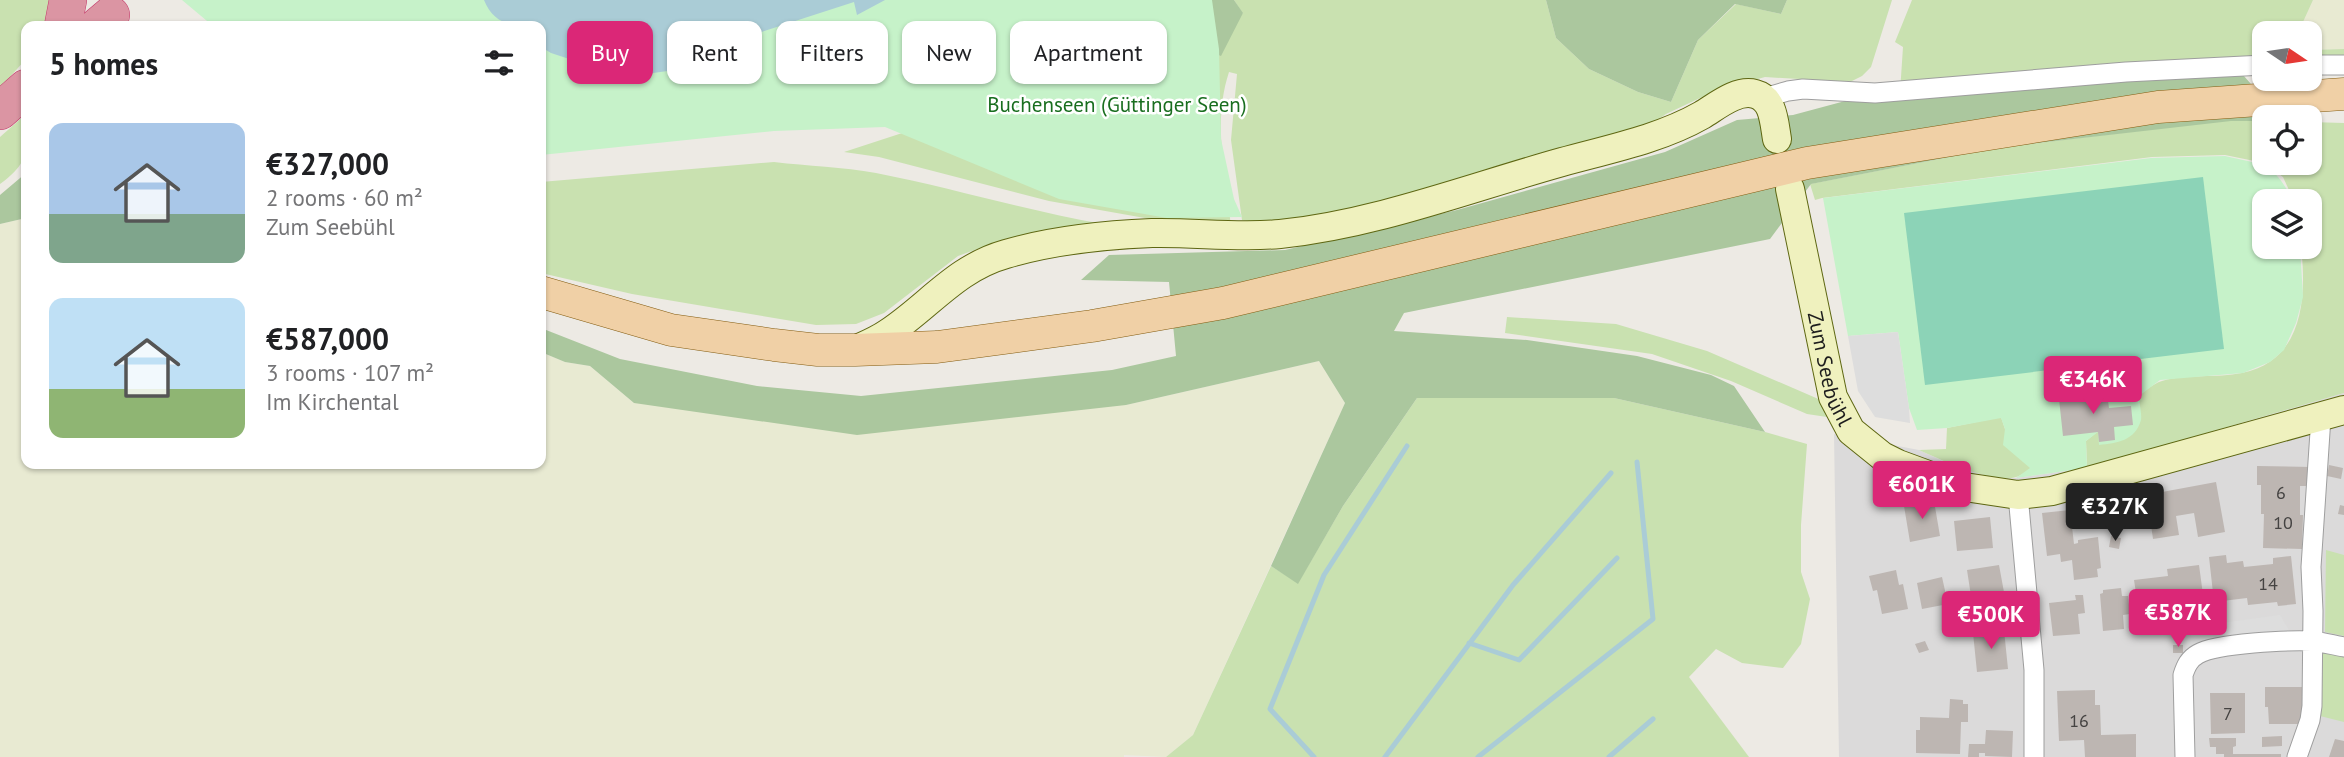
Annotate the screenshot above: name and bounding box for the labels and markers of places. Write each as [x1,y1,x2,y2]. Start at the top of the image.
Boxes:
pin: €346K [2044,356,2142,416]
pin: €601K [1873,462,1971,521]
pin: €327K [2066,484,2164,543]
pin: €587K [2129,590,2227,649]
pin: €500K [1942,592,2040,651]

